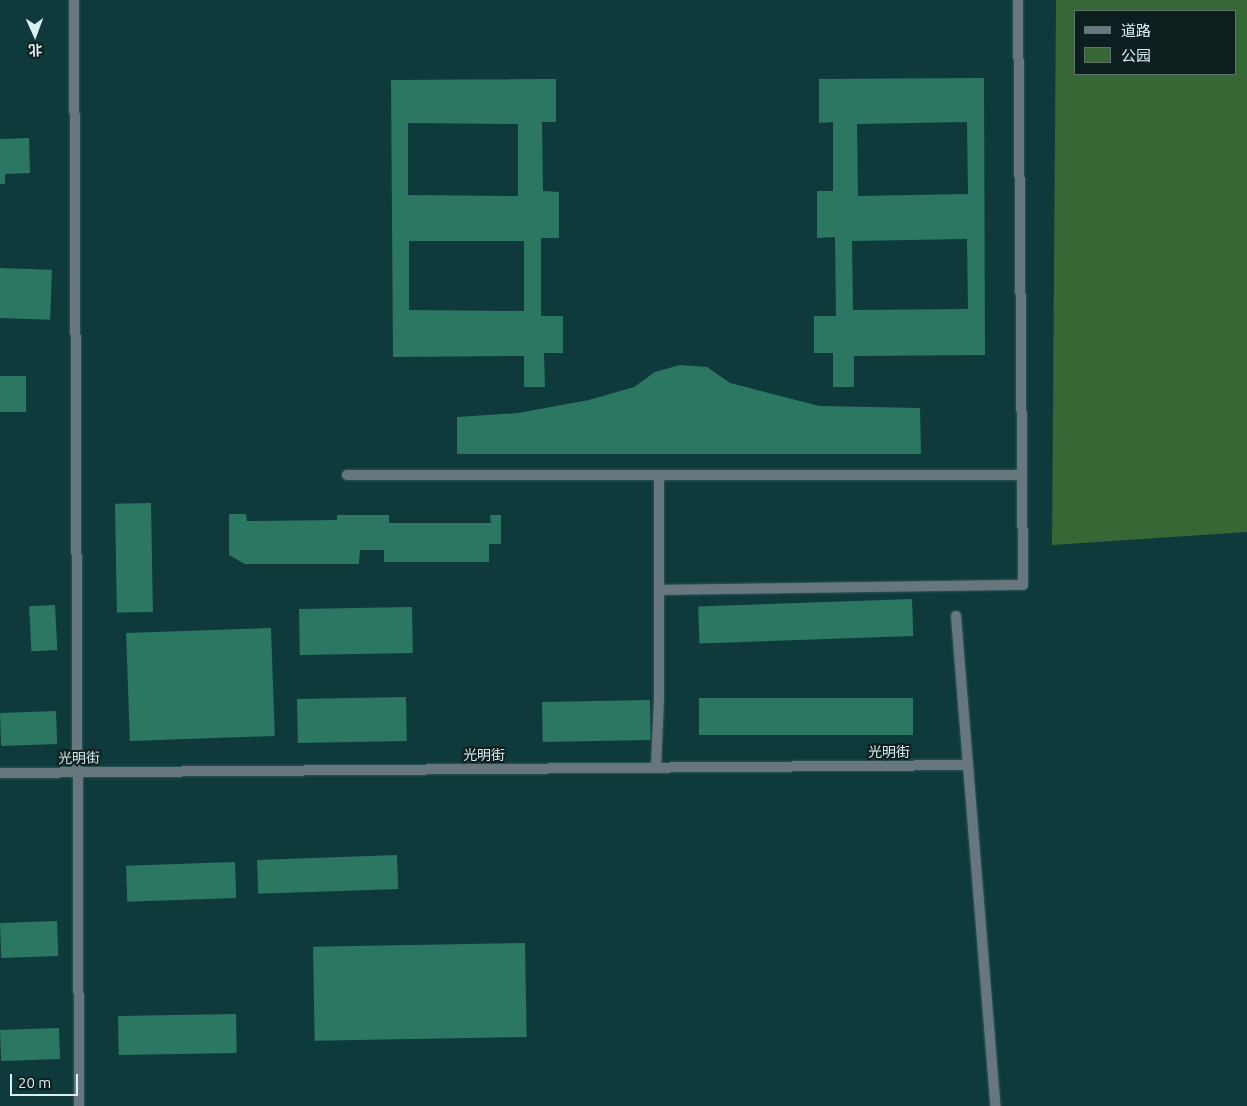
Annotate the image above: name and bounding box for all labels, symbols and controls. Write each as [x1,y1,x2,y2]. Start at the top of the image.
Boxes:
north arrow [10,10,60,60]
legend [1074,10,1237,75]
text: 道路 [1121,22,1151,39]
text: 北 [28,42,43,58]
text: 公园 [1121,47,1151,64]
street label: 光明街 [868,744,910,760]
street label: 光明街 [463,747,505,763]
street label: 光明街 [58,749,100,767]
scale bar [12,1064,80,1096]
text: 20 m [18,1074,51,1091]

